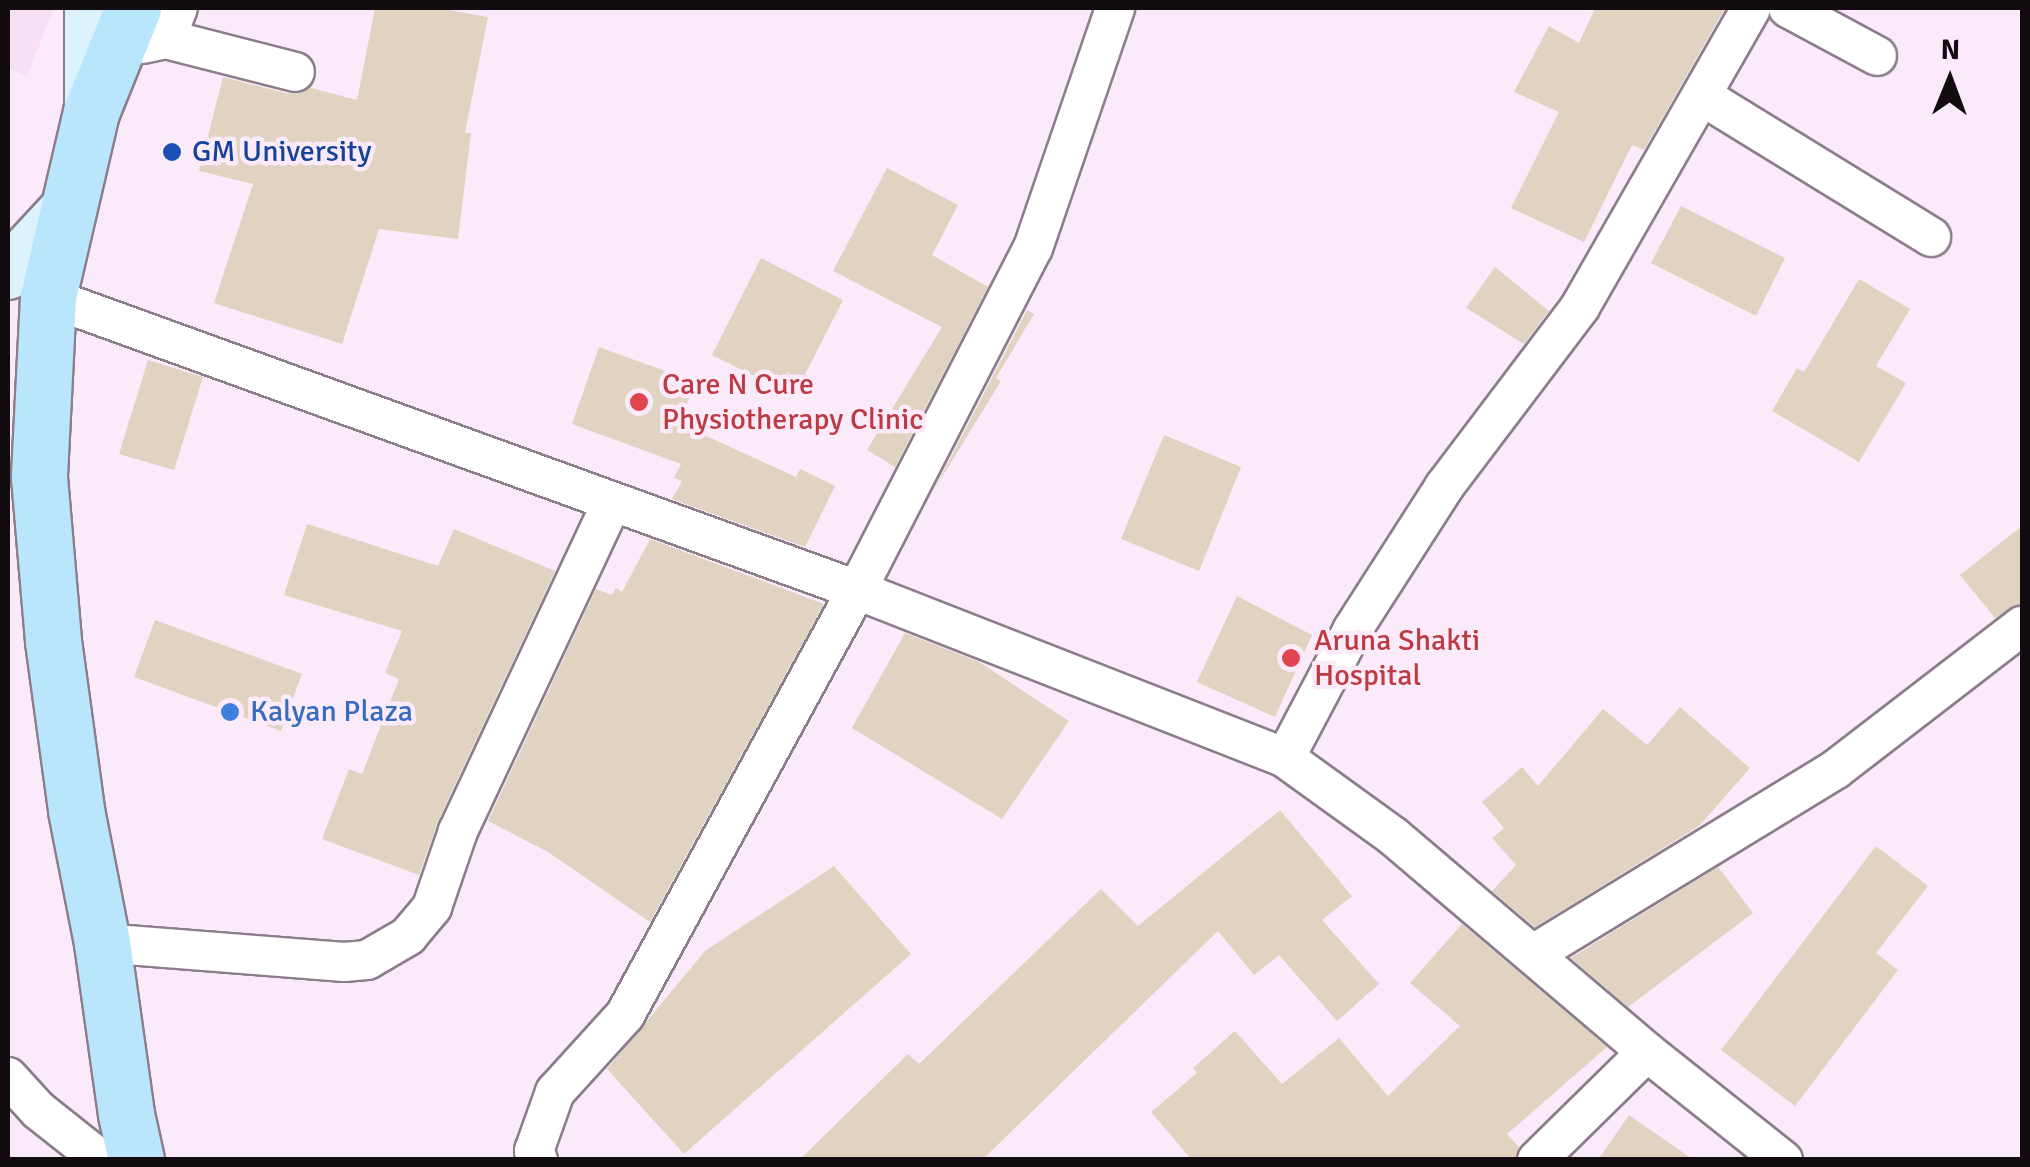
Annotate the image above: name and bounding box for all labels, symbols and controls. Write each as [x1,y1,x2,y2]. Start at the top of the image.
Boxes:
north arrow [1900,30,2000,130]
text: N [1940,33,1961,67]
place label: GM University [192,134,372,170]
marker: GM University [161,141,183,163]
place label: Care N Cure Physiotherapy Clinic [662,367,923,438]
marker: Care N Cure Physiotherapy Clinic [626,389,652,415]
place label: Aruna Shakti Hospital [1314,623,1480,694]
marker: Aruna Shakti Hospital [1278,645,1304,671]
place label: Kalyan Plaza [250,694,413,730]
marker: Kalyan Plaza [219,701,241,723]

